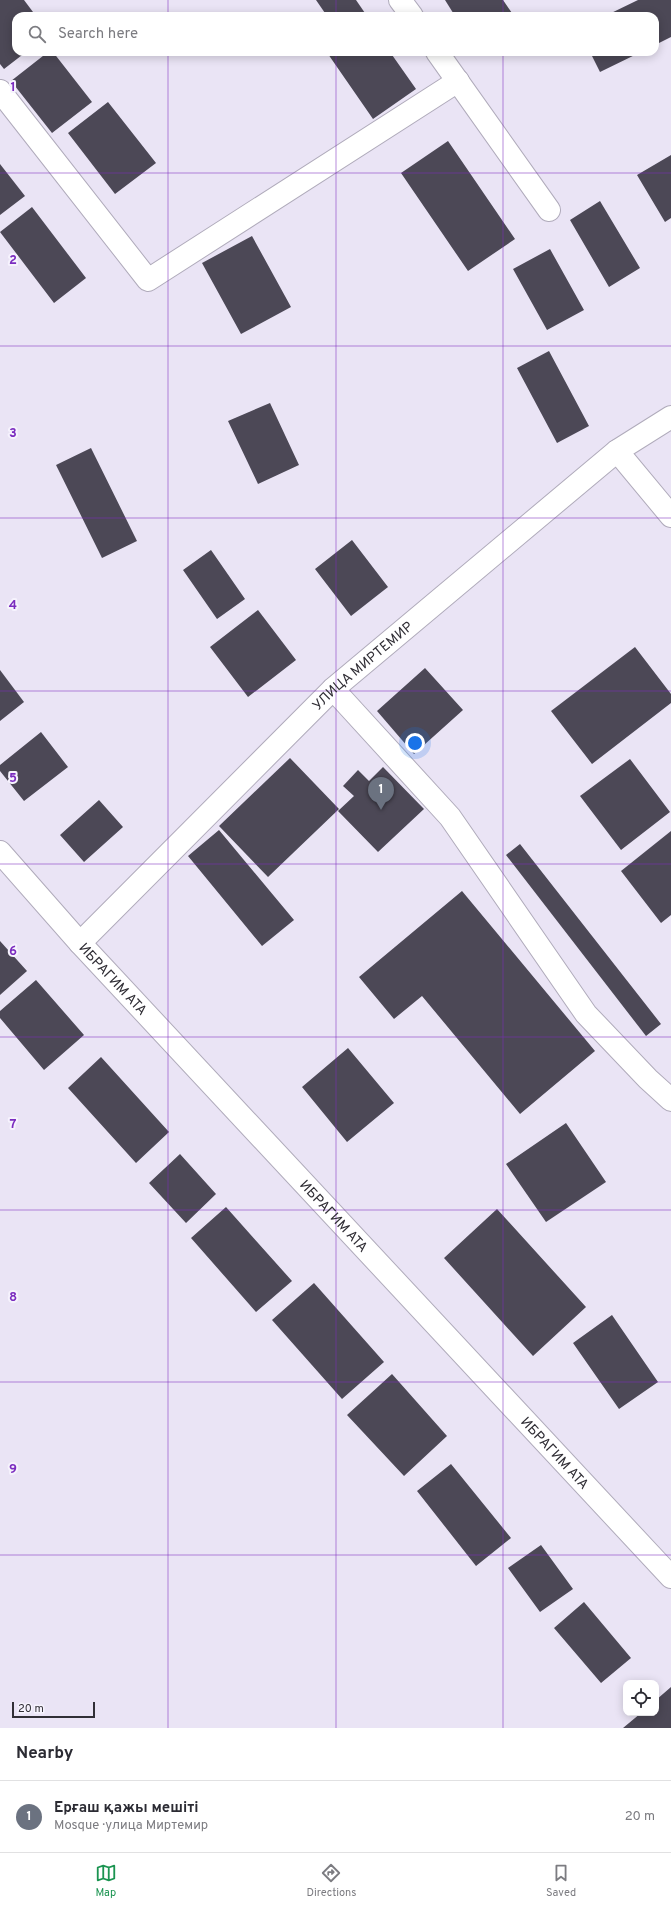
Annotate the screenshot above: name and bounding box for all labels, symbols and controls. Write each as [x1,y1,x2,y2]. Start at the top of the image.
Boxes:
search box [12,12,659,56]
icon: search [26,23,48,45]
text: Search here [58,25,138,44]
text: 1 [10,80,16,96]
text: 2 [9,253,17,269]
text: 3 [9,426,17,442]
text: 4 [9,598,17,614]
street label: УЛИЦА МИРТЕМИР [310,619,417,715]
your location [405,733,425,753]
text: 5 [9,771,17,787]
pin: 1 [368,777,394,810]
street label: ИБРАГИМ АТА [74,940,150,1019]
text: 6 [9,944,17,960]
text: 7 [10,1117,17,1133]
street label: ИБРАГИМ АТА [295,1177,371,1256]
text: 8 [9,1290,17,1306]
street label: ИБРАГИМ АТА [516,1414,592,1493]
text: 9 [9,1462,17,1478]
map controls [623,1680,659,1716]
button: locate [623,1680,659,1716]
scale bar [12,1700,95,1719]
text: 20 m [18,1702,44,1716]
text: Nearby [16,1743,73,1765]
text: Ерғаш қажы мешіті [54,1799,198,1818]
text: 1 [26,1809,32,1825]
text: 20 m [625,1809,655,1825]
text: Mosque · улица Миртемир [54,1818,208,1834]
tab: Map [95,1862,117,1900]
tab: Directions [306,1862,356,1900]
tab: Saved [546,1862,576,1900]

